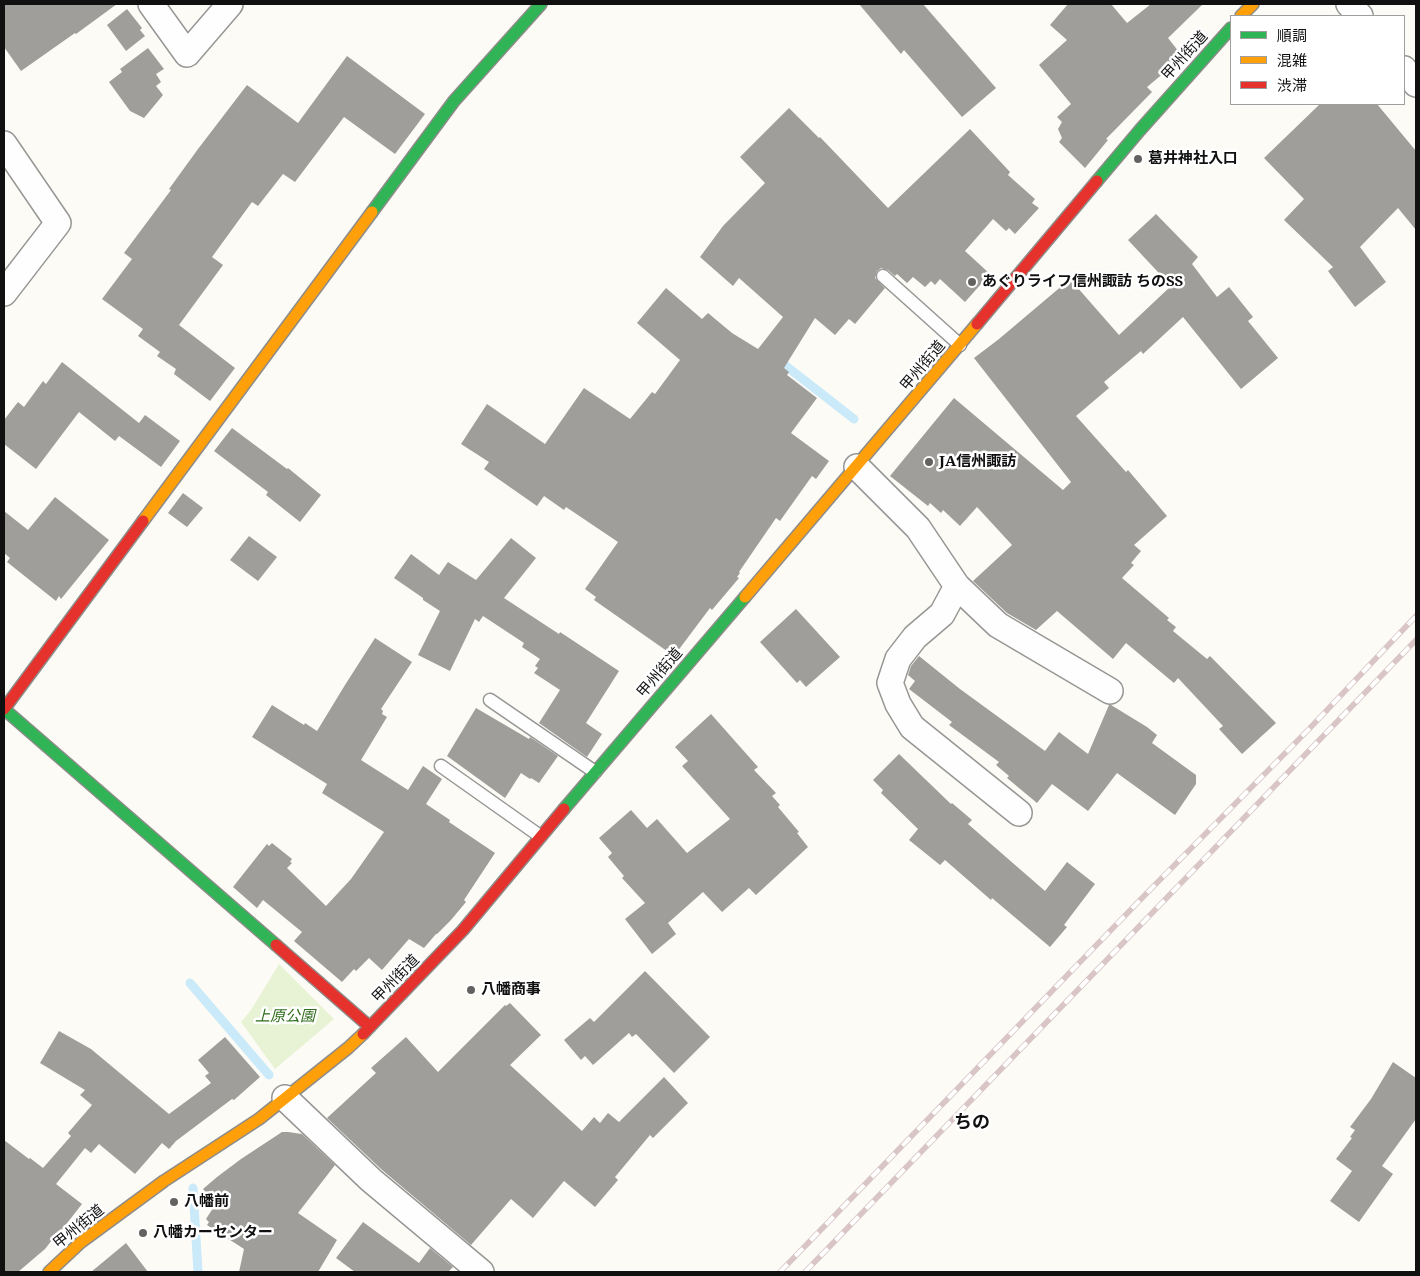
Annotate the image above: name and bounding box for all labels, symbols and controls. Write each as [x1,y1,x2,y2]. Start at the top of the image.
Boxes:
legend [1230,15,1405,105]
text: 順調 [1277,25,1307,45]
street label: 甲州街道 [1158,28,1212,84]
text: 混雑 [1277,50,1307,70]
text: 渋滞 [1277,75,1307,95]
place label: 葛井神社入口 [1148,150,1238,168]
marker: 葛井神社入口 [1132,153,1144,165]
place label: あぐりライフ信州諏訪 ちのSS [982,273,1183,291]
marker: あぐりライフ信州諏訪 ちのSS [966,276,978,288]
street label: 甲州街道 [897,337,949,395]
place label: JA信州諏訪 [939,453,1016,471]
marker: JA信州諏訪 [923,456,935,468]
street label: 甲州街道 [634,644,686,702]
street label: 甲州街道 [369,951,423,1007]
place label: 八幡商事 [481,981,541,999]
marker: 八幡商事 [465,984,477,996]
park label: 上原公園 [255,1008,315,1026]
district label: ちの [954,1112,990,1134]
place label: 八幡前 [184,1193,229,1211]
marker: 八幡前 [168,1196,180,1208]
street label: 甲州街道 [50,1201,108,1253]
place label: 八幡カーセンター [153,1224,273,1242]
marker: 八幡カーセンター [137,1227,149,1239]

